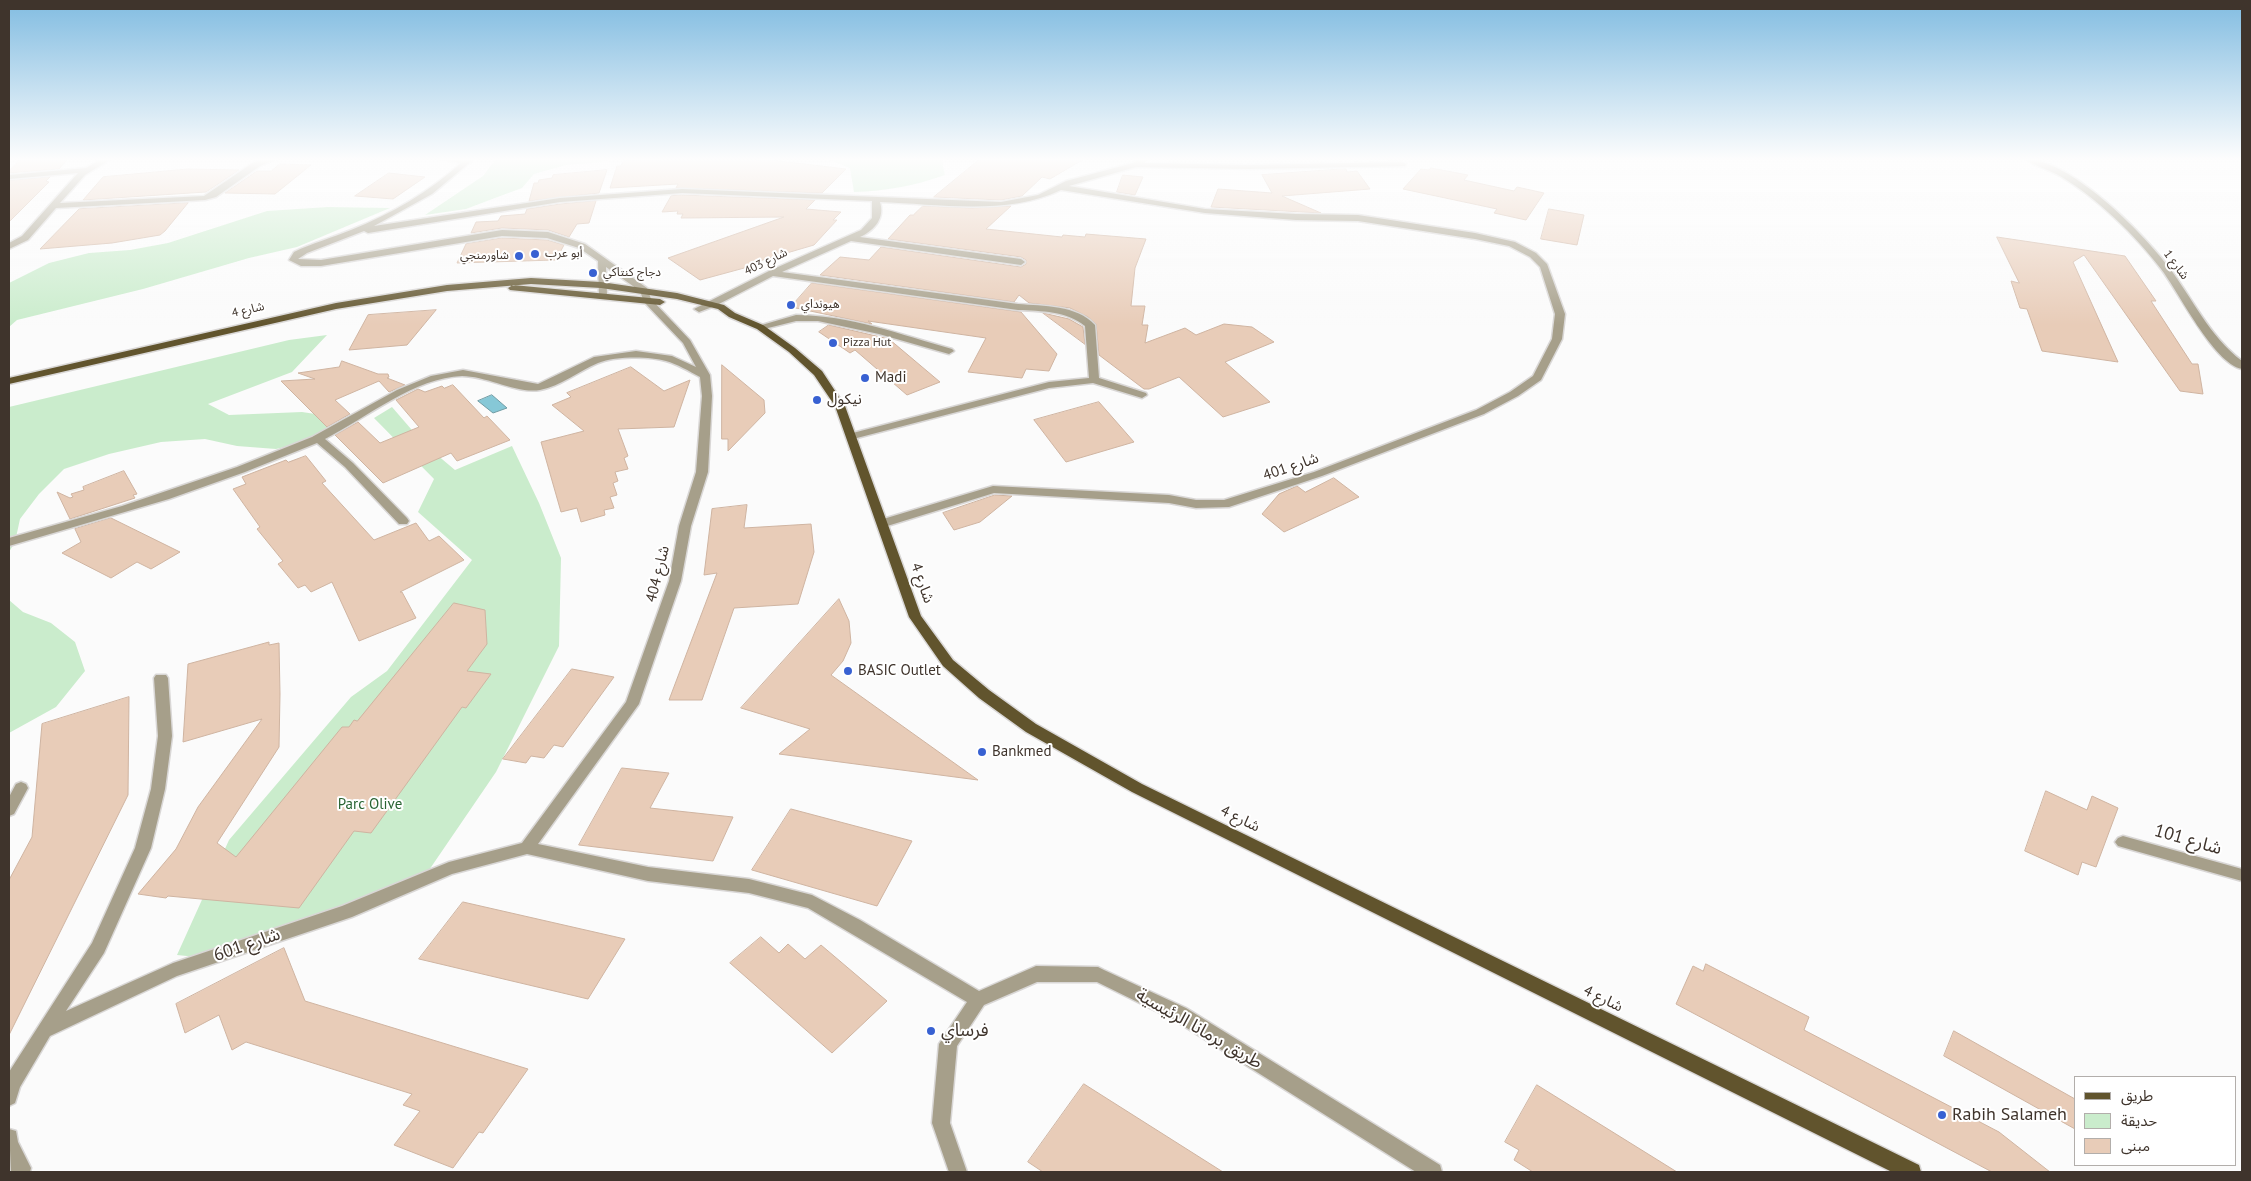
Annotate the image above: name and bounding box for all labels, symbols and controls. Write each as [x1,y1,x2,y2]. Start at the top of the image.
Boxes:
street label: شارع 403 [742,245,790,279]
place label: أبو عرب [545,247,583,261]
street label: شارع 1 [2160,247,2192,283]
marker: أبو عرب [529,248,541,260]
place label: شاورمنجي [460,249,509,263]
marker: شاورمنجي [513,250,525,262]
place label: دجاج كنتاكي [603,266,661,280]
marker: دجاج كنتاكي [587,267,599,279]
place label: هيونداي [801,298,840,312]
street label: شارع 4 [230,299,266,321]
marker: هيونداي [785,299,797,311]
place label: Pizza Hut [843,336,891,350]
marker: Pizza Hut [827,337,839,349]
place label: Madi [875,369,906,387]
marker: Madi [859,372,871,384]
place label: نيكول [827,391,862,409]
marker: نيكول [811,394,823,406]
street label: شارع 401 [1261,449,1321,485]
street label: شارع 404 [642,544,674,604]
street label: شارع 4 [906,560,938,606]
place label: BASIC Outlet [858,662,941,680]
marker: BASIC Outlet [842,665,854,677]
place label: Bankmed [992,743,1051,761]
marker: Bankmed [976,746,988,758]
park label: Parc Olive [338,796,402,814]
street label: شارع 4 [1217,802,1263,836]
street label: شارع 101 [2152,820,2224,860]
street label: شارع 601 [211,924,283,966]
street label: شارع 4 [1580,982,1626,1016]
street label: طريق برمانا الرئيسية [1132,984,1266,1074]
place label: فرساي [941,1020,989,1042]
marker: فرساي [925,1025,937,1037]
legend [2074,1076,2236,1166]
text: طريق [2121,1086,2153,1105]
place label: Rabih Salameh [1952,1104,2067,1126]
marker: Rabih Salameh [1936,1109,1948,1121]
text: حديقة [2121,1111,2157,1130]
text: مبنى [2121,1136,2150,1155]

